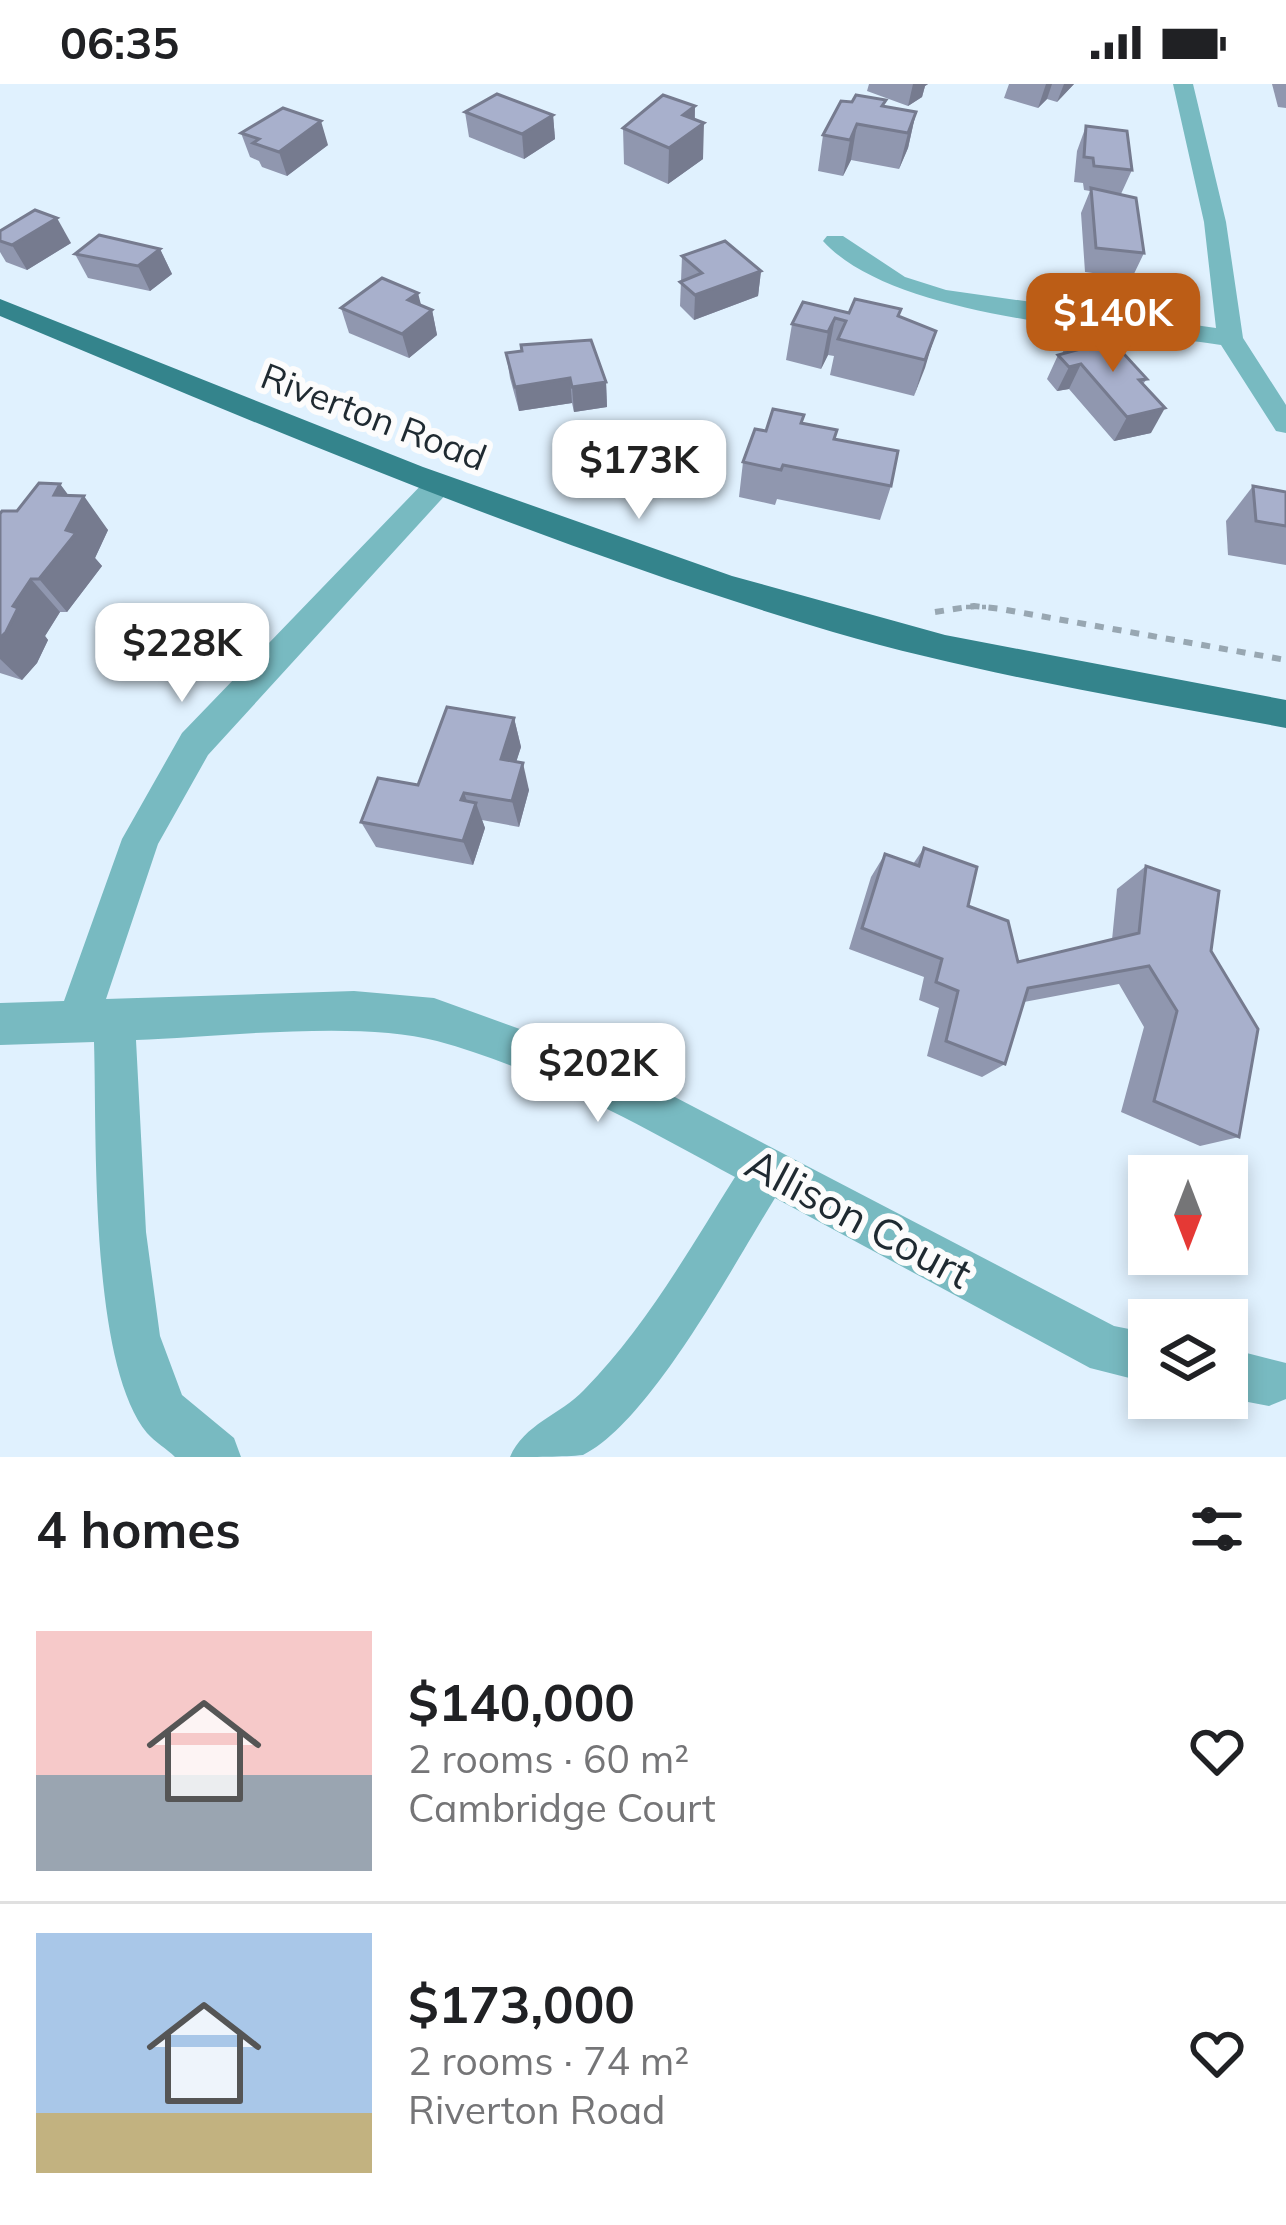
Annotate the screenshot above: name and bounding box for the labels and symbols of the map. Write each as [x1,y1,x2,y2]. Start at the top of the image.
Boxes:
pin: $140K [1029,273,1197,375]
street label: Riverton Road [255,352,493,480]
pin: $173K [555,420,723,522]
pin: $228K [98,603,266,705]
pin: $202K [514,1023,682,1125]
street label: Allison Court [737,1136,981,1300]
north arrow [1128,1155,1248,1275]

